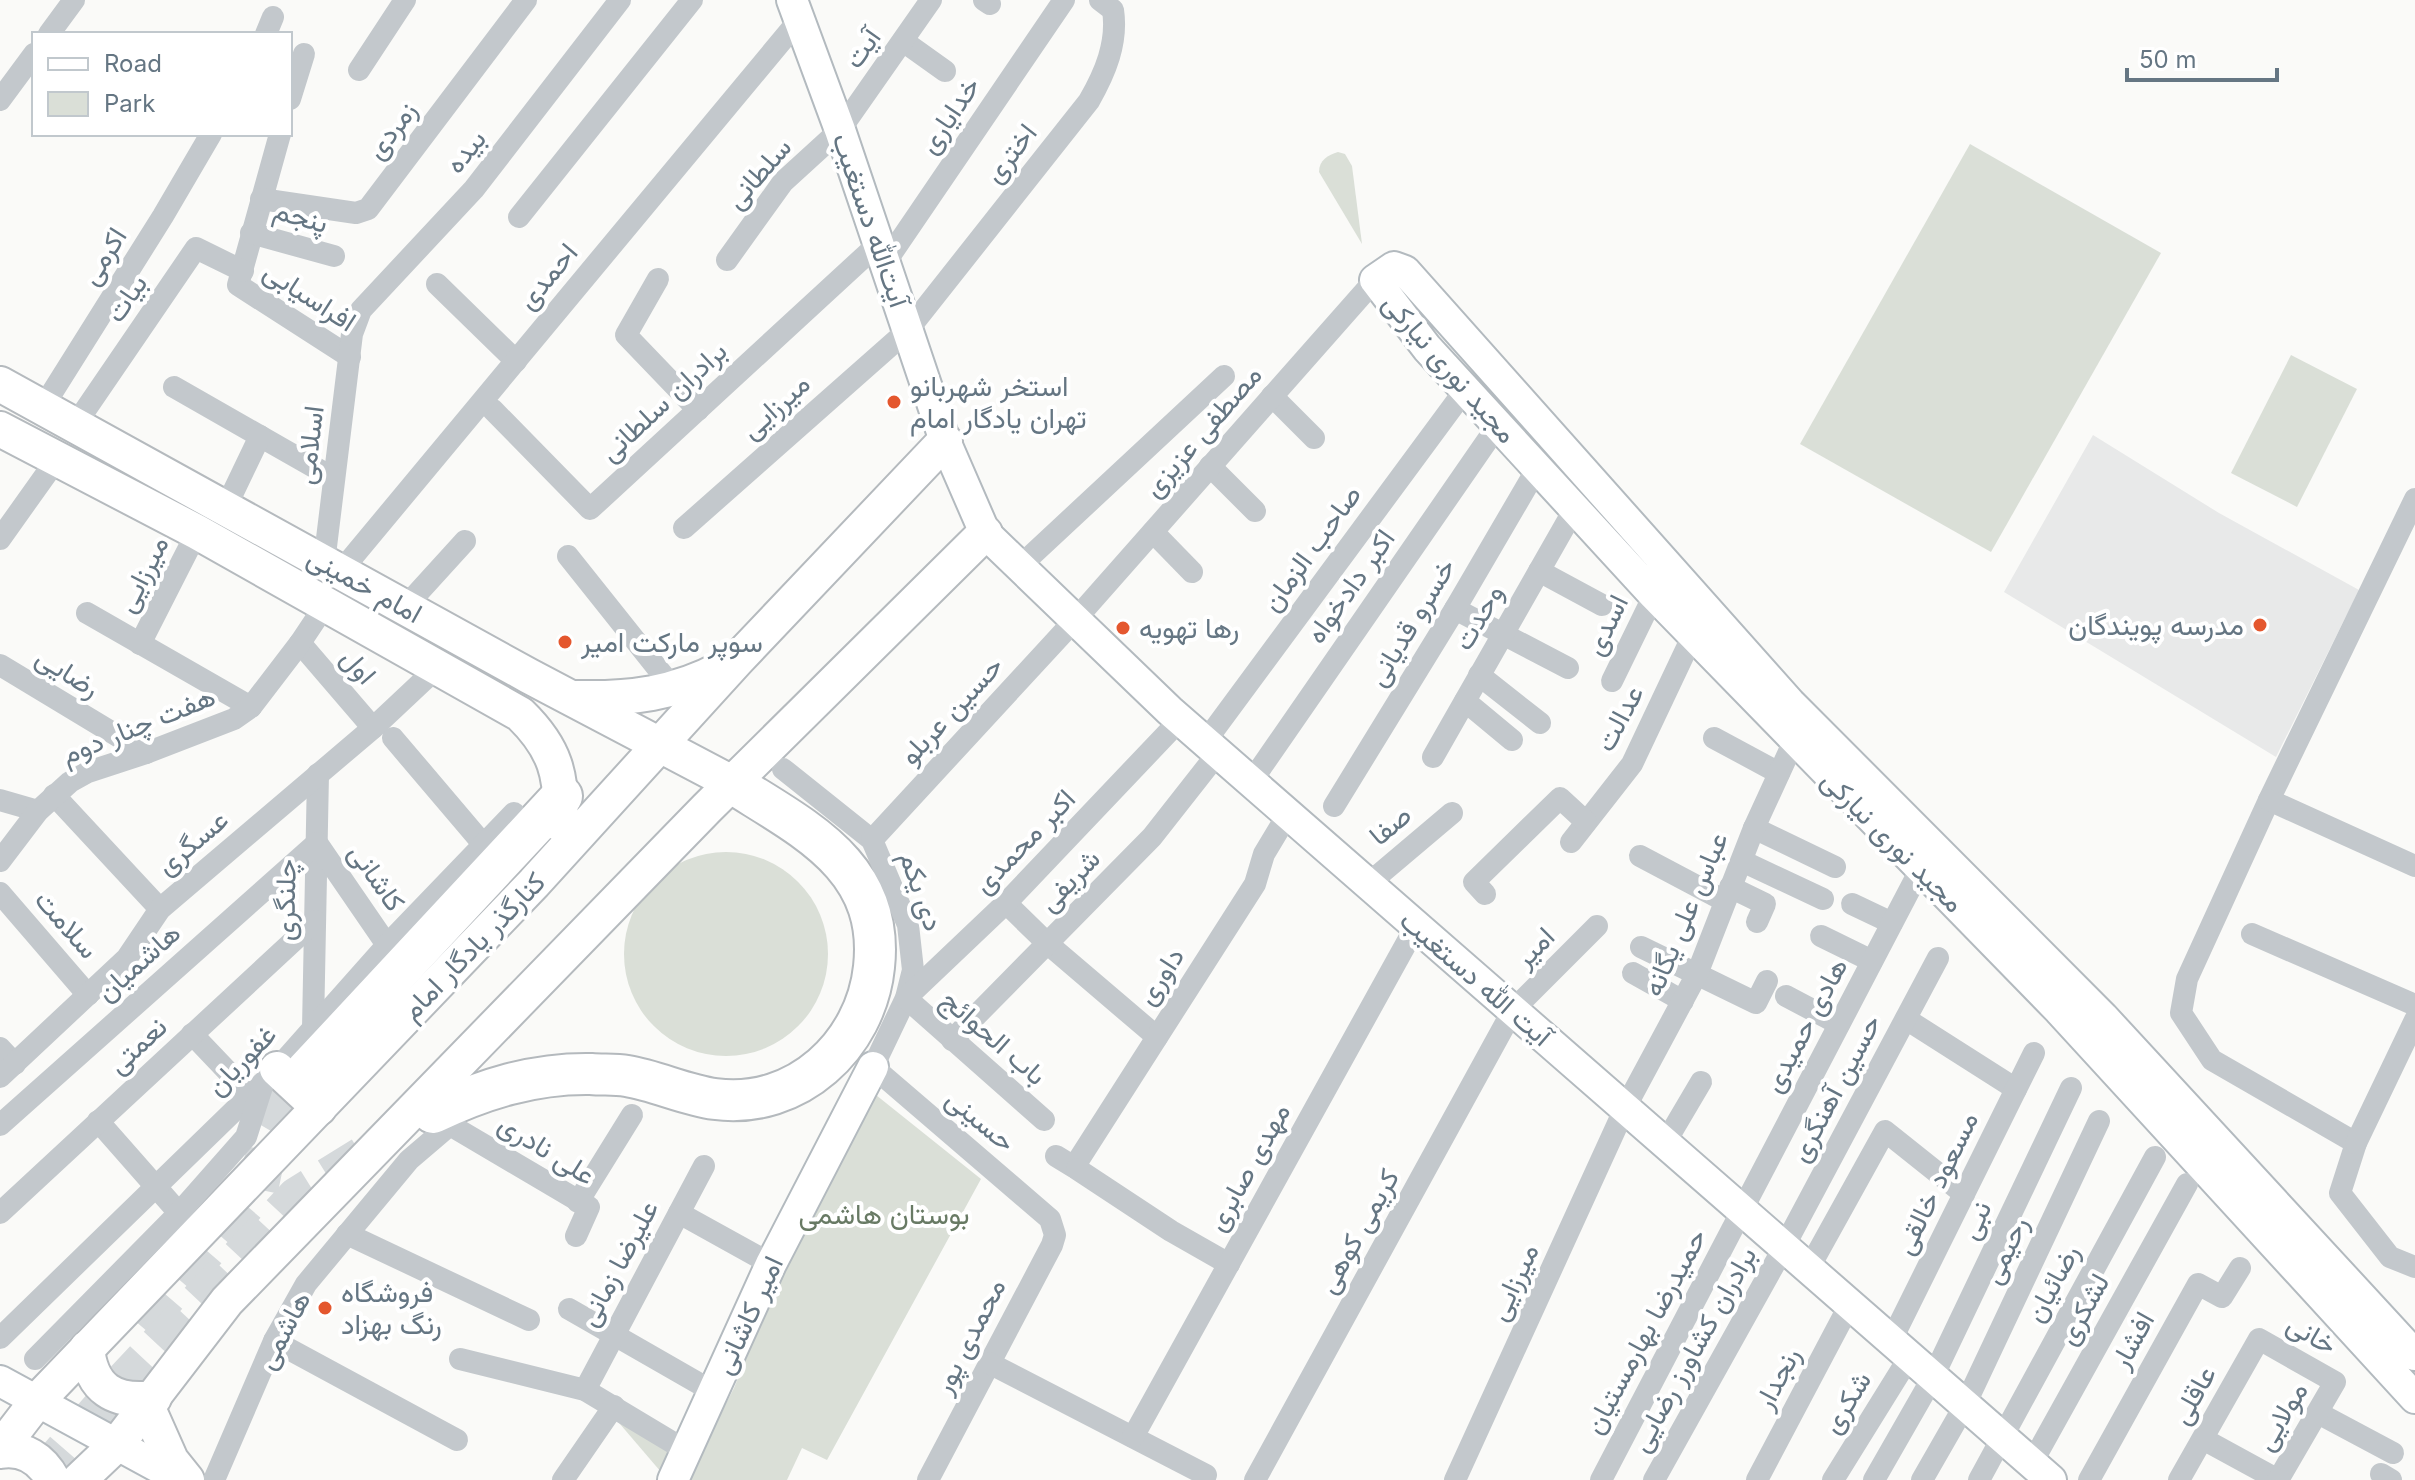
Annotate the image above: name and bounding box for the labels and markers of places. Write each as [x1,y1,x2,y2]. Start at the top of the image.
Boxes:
place label: استخر شهربانو تهران یادگار امام [910,369,1087,437]
marker: استخر شهربانو تهران یادگار امام [885,393,903,411]
place label: مدرسه پویندگان [2068,608,2244,644]
place label: رها تهویه [1139,611,1239,646]
marker: مدرسه پویندگان [2251,616,2269,634]
marker: رها تهویه [1114,619,1132,637]
place label: سوپر مارکت امیر [580,625,763,661]
marker: سوپر مارکت امیر [556,633,574,651]
place label: فروشگاه رنگ بهزاد [341,1275,442,1342]
marker: فروشگاه رنگ بهزاد [316,1299,334,1317]

